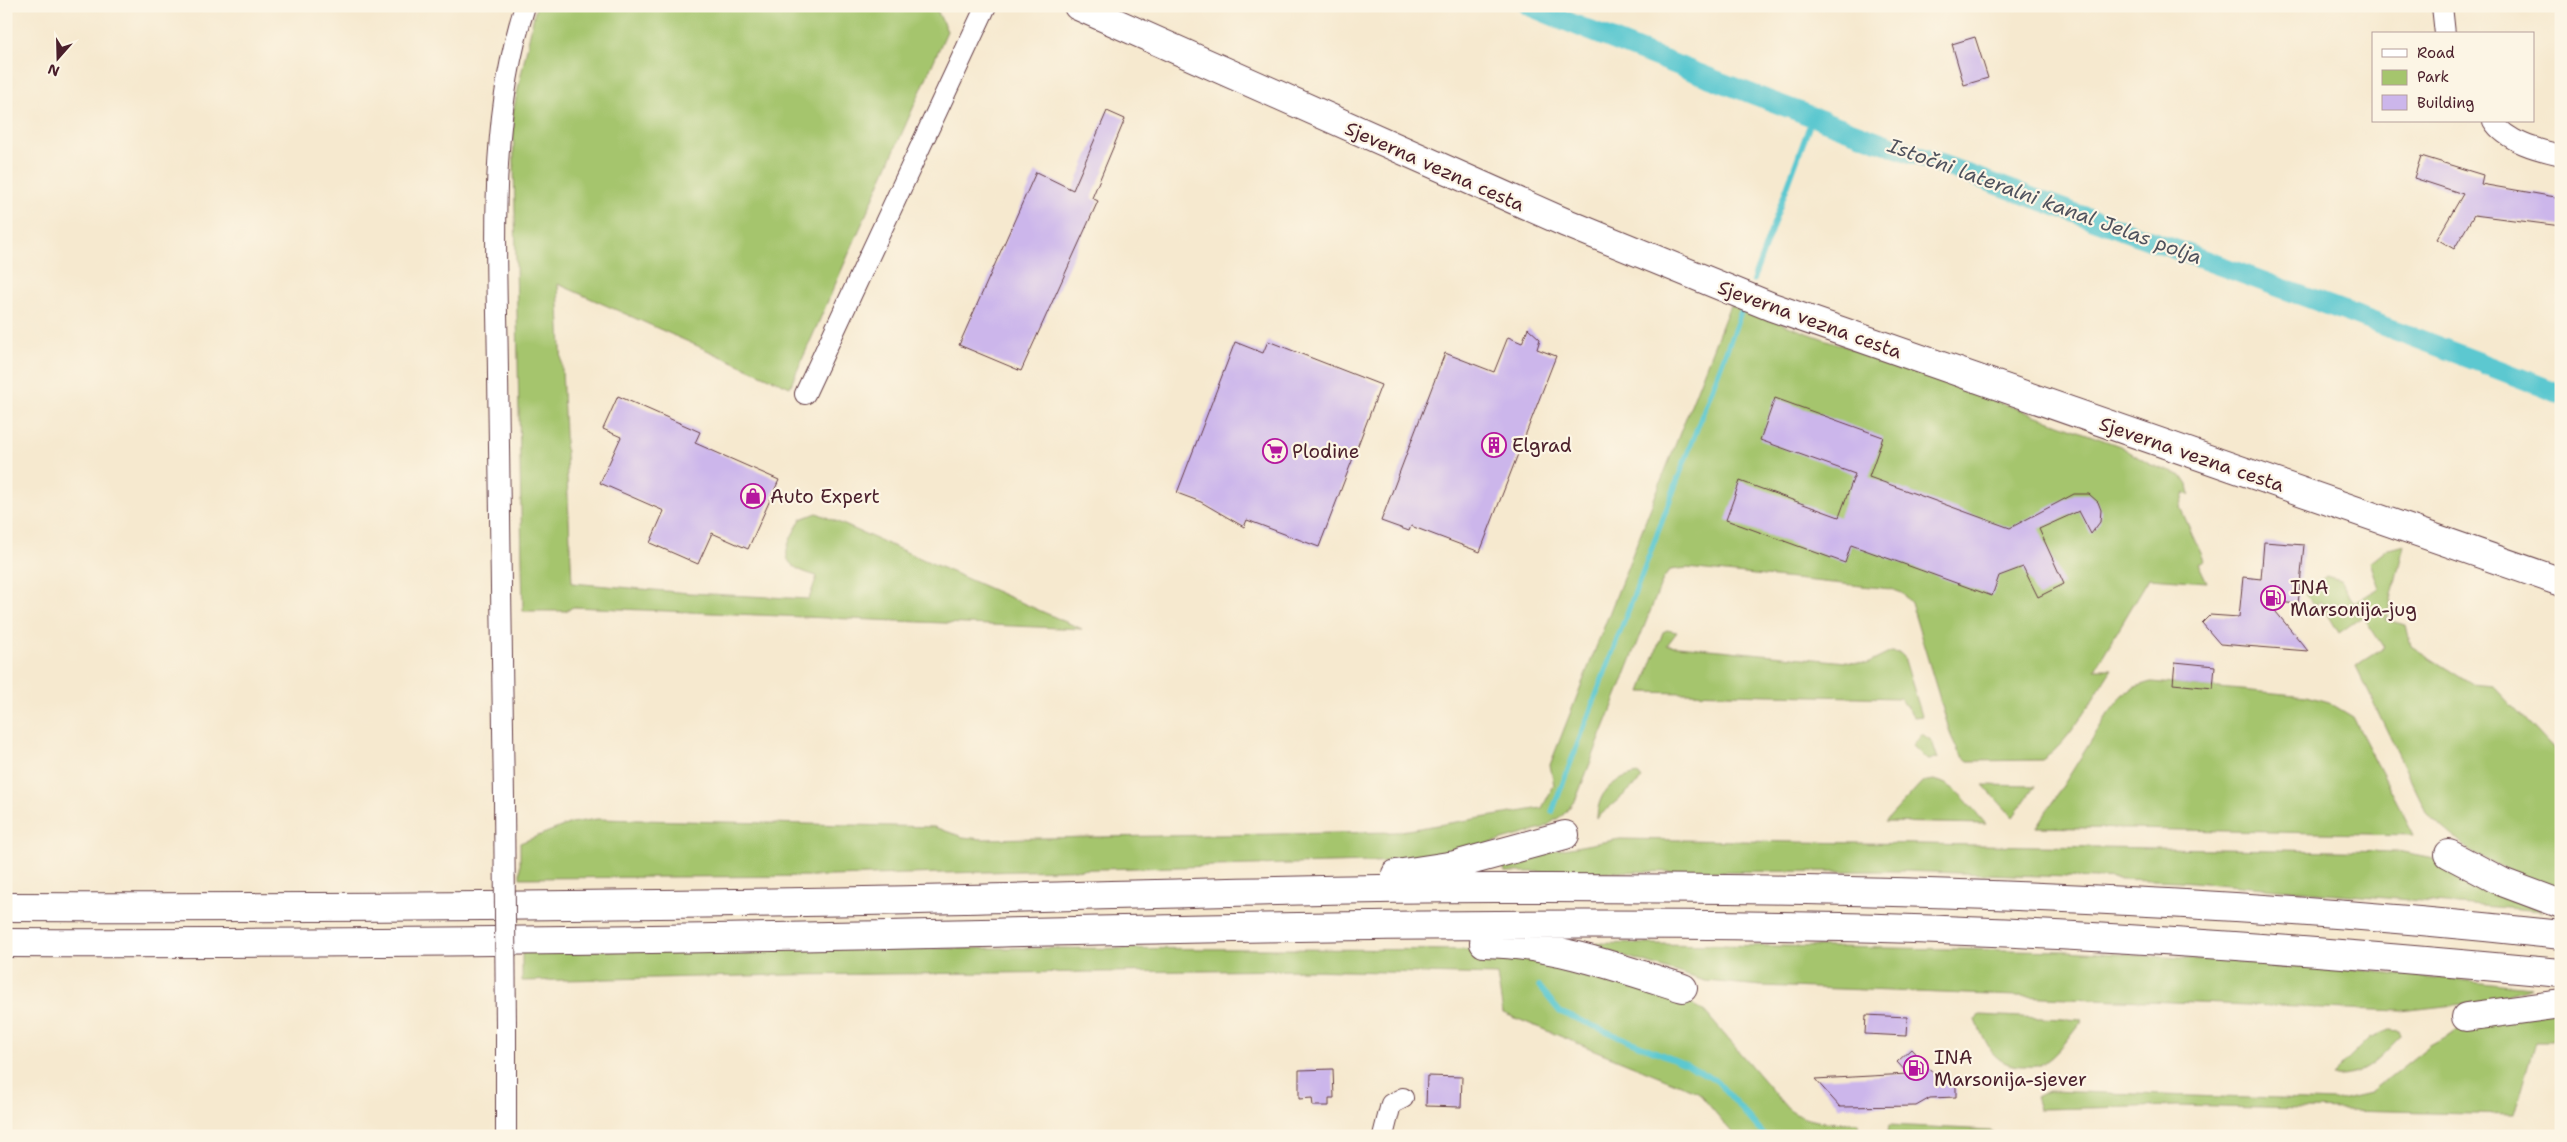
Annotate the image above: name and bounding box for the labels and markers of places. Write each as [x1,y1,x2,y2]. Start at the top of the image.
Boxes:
building icon: Elgrad [1481,432,1507,458]
place label: Elgrad [1512,433,1572,458]
supermarket icon: Plodine [1262,438,1288,464]
place label: Plodine [1292,439,1359,464]
shop icon: Auto Expert [740,483,766,509]
place label: Auto Expert [770,484,880,509]
place label: INA Marsonija-jug [2290,575,2417,622]
fuel station icon: INA Marsonija-jug [2260,585,2286,611]
place label: INA Marsonija-sjever [1934,1045,2087,1092]
fuel station icon: INA Marsonija-sjever [1903,1055,1929,1081]

